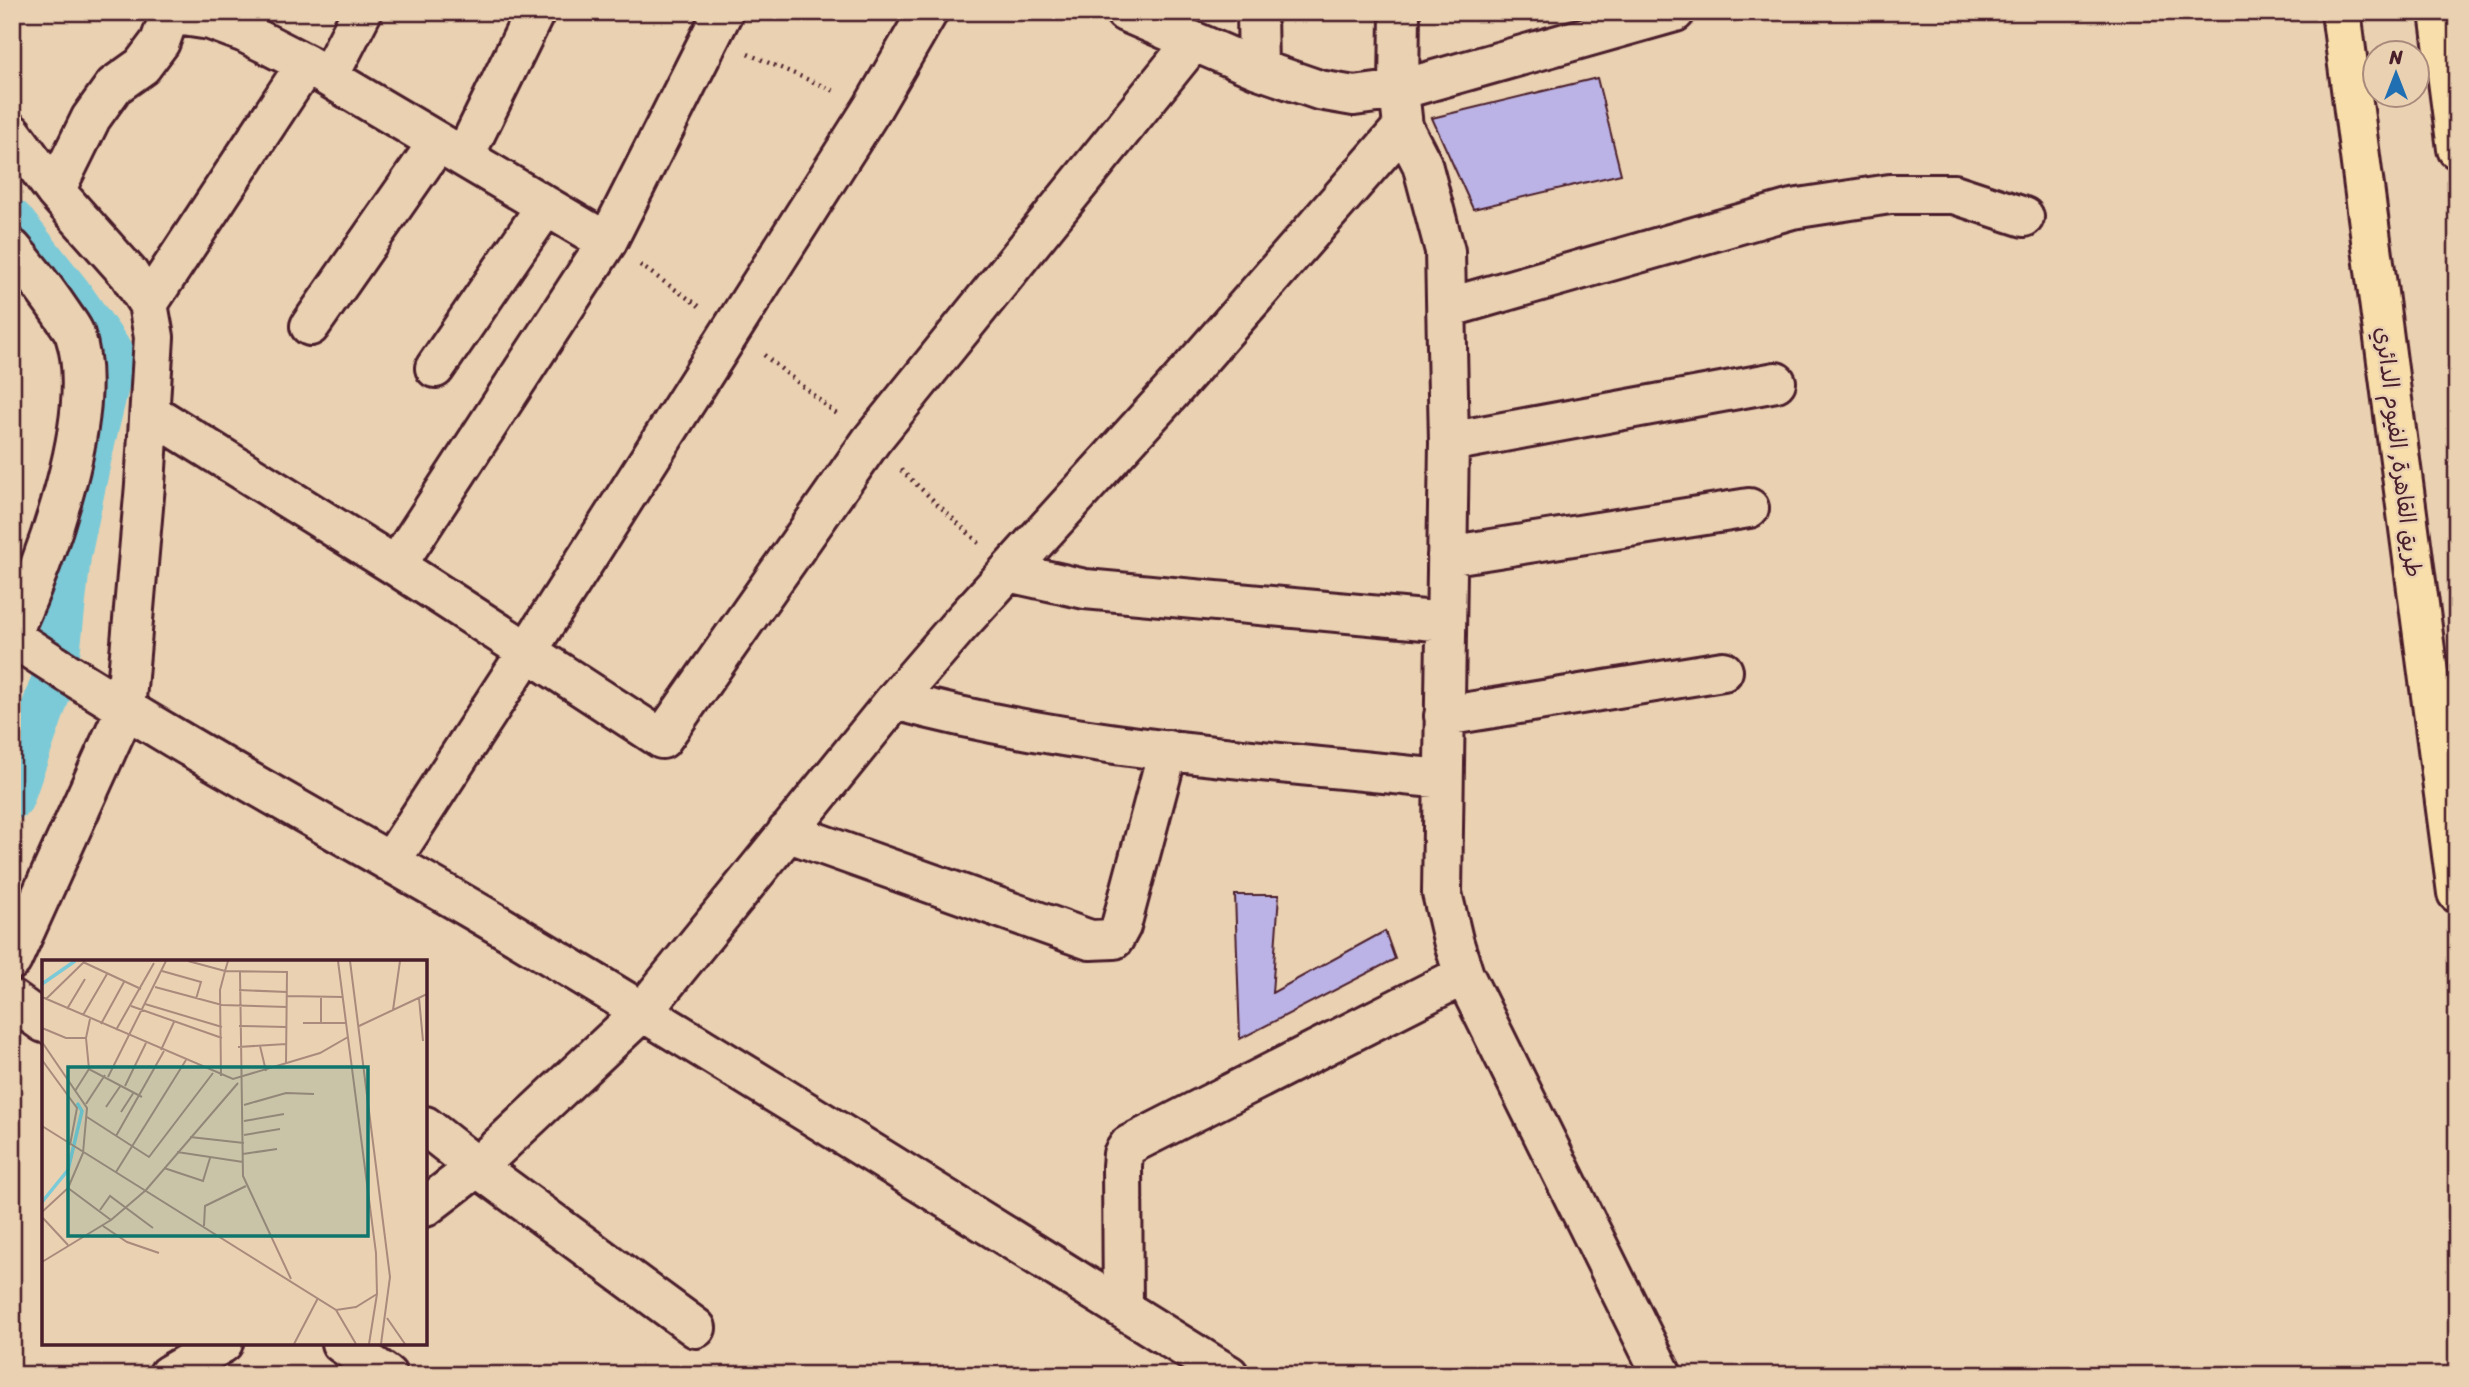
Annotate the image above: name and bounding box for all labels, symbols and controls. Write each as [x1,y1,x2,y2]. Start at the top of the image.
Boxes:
north arrow [2360,38,2430,108]
text: N [2388,41,2403,74]
street label: طريق القاهرة, الفيوم الدائري [2363,324,2434,580]
inset map [42,960,427,1345]

